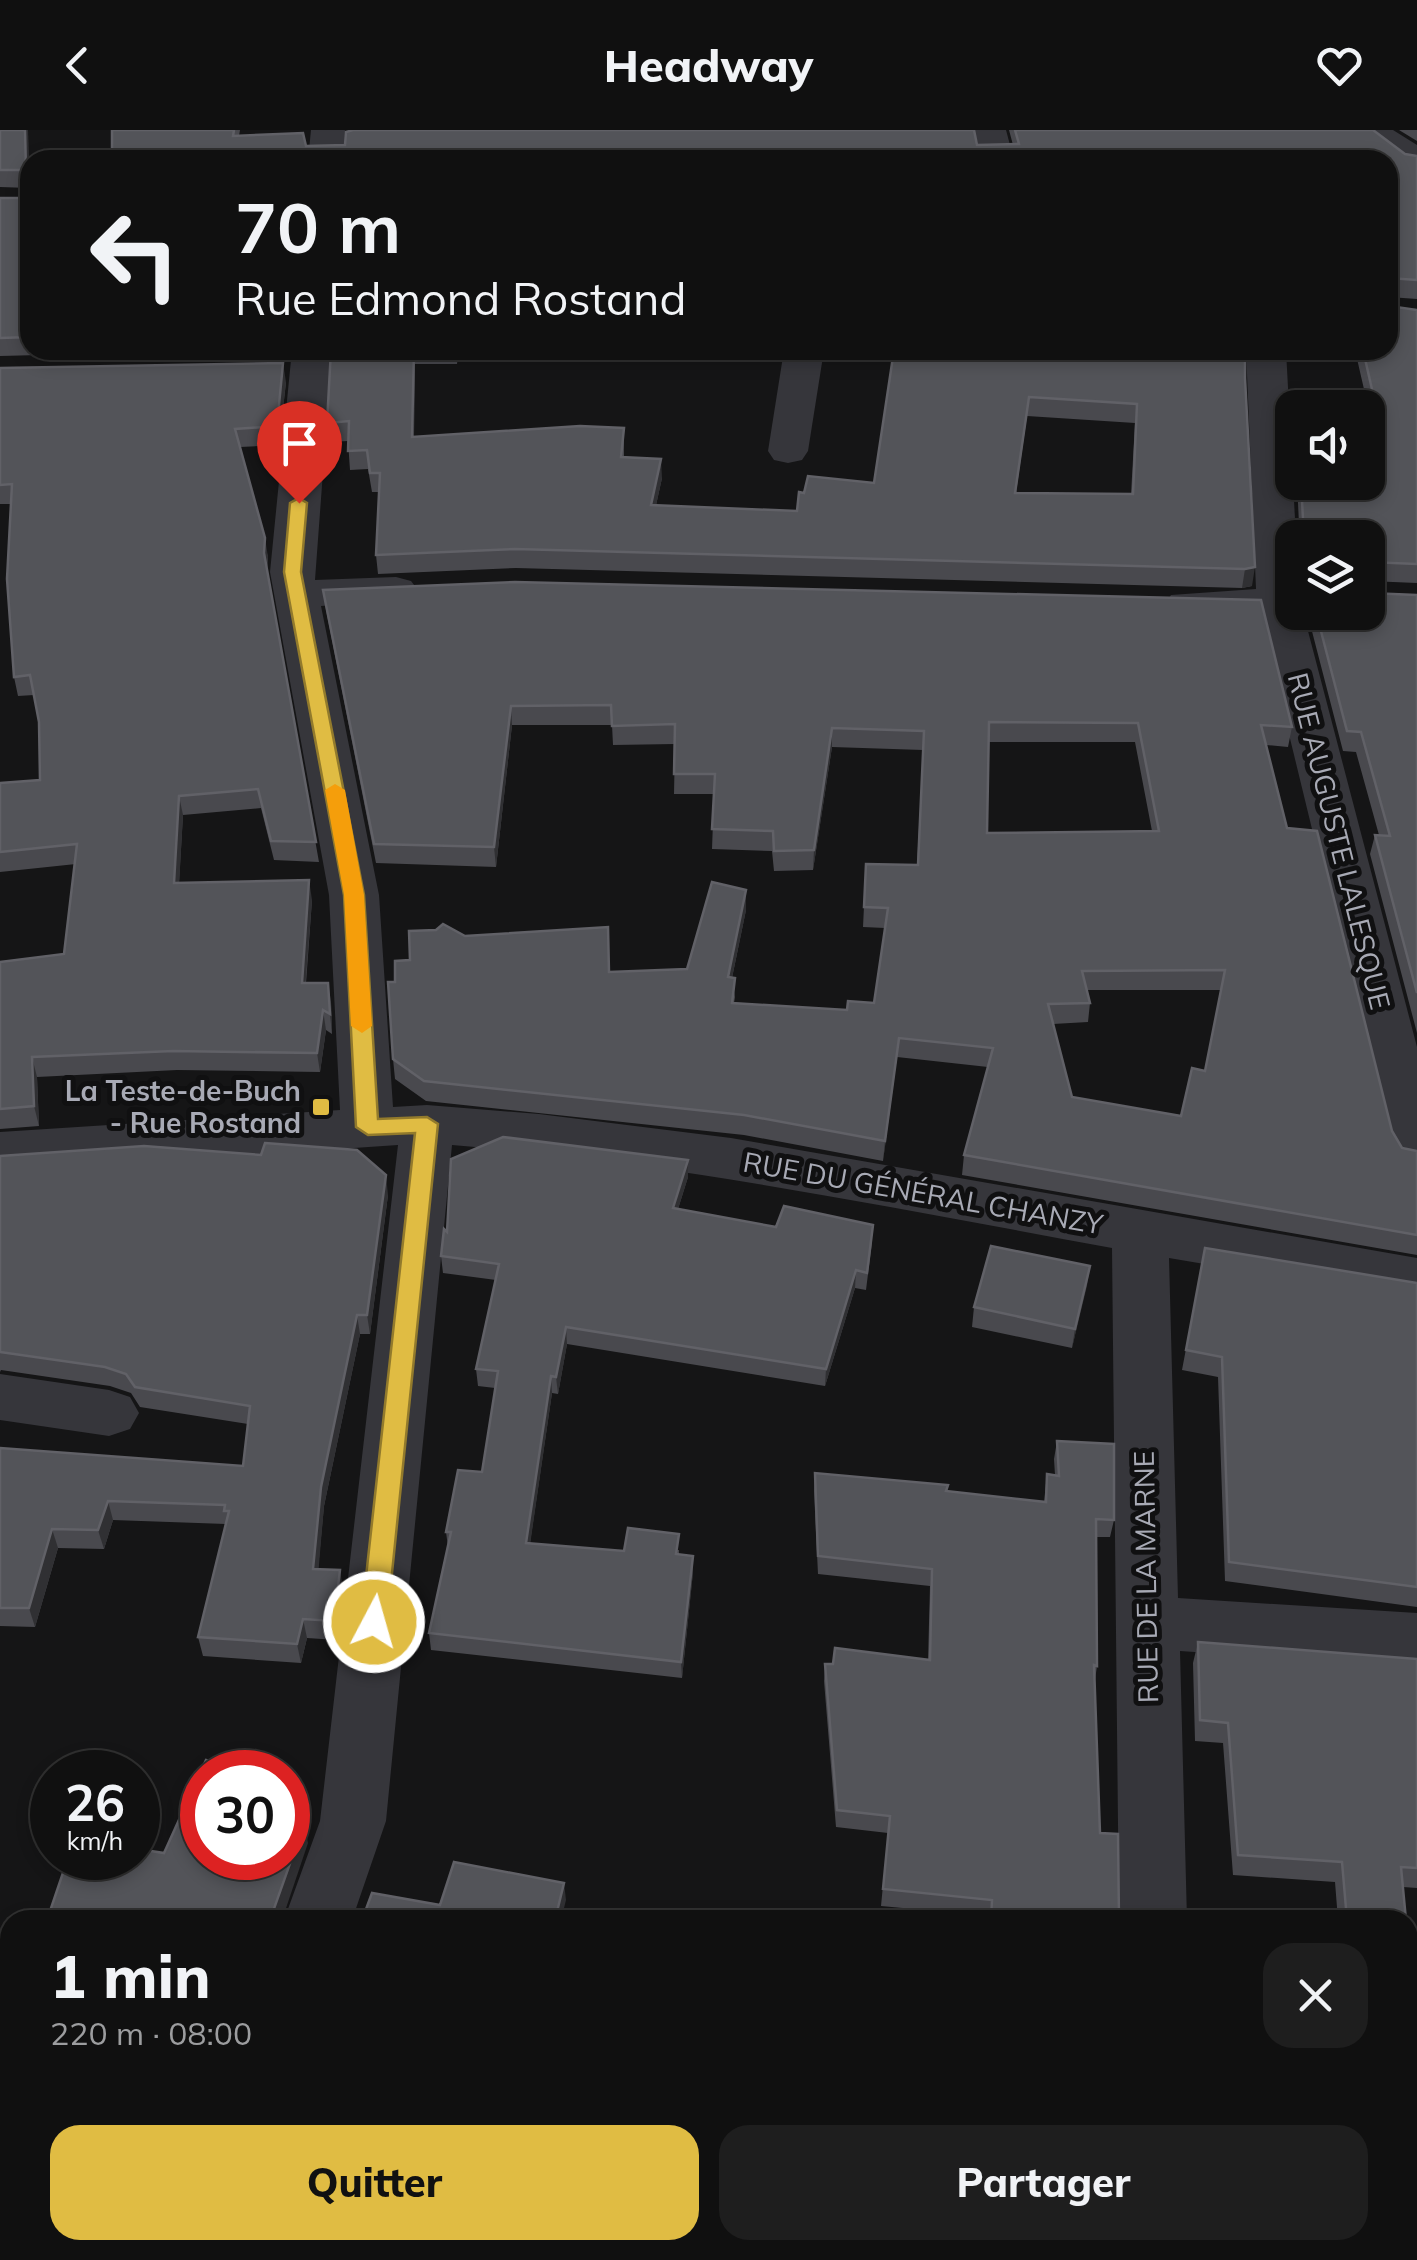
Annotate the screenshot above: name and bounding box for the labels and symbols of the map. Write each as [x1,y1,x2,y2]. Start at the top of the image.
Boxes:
pin [257,401,342,504]
street label: RUE AUGUSTE LALESQUE [1281,669,1398,1013]
place label: La Teste-de-Buch - Rue Rostand [65,1073,301,1140]
marker: La Teste-de-Buch - Rue Rostand [310,1096,332,1118]
street label: RUE DU GÉNÉRAL CHANZY [741,1144,1107,1242]
street label: RUE DE LA MARNE [1126,1451,1165,1703]
position arrow [322,1570,426,1674]
speed limit sign: 30 [180,1750,310,1880]

